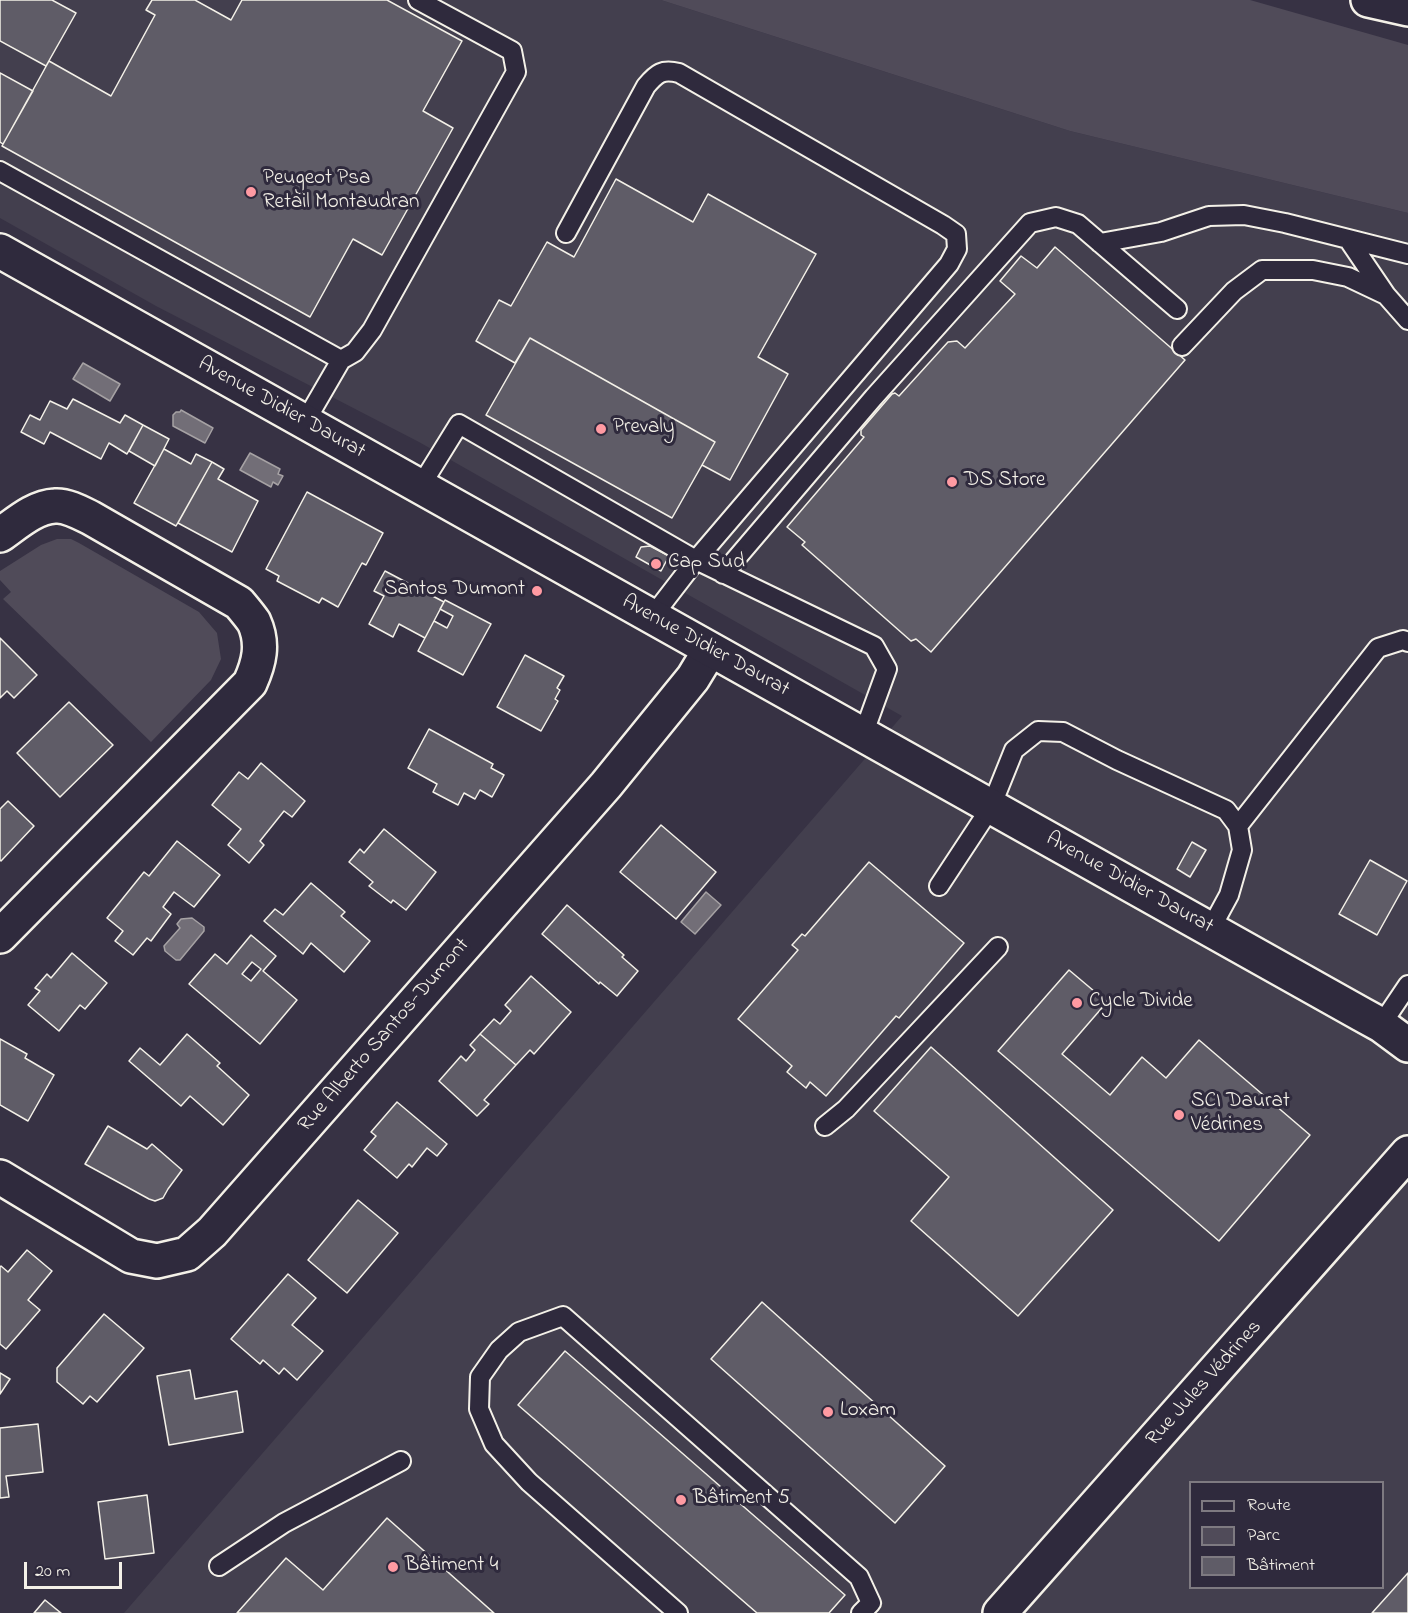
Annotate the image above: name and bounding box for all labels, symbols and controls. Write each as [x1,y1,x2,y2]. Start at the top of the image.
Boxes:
place label: Peugeot Psa Retail Montaudran [263,167,419,217]
marker: Peugeot Psa Retail Montaudran [244,185,258,199]
street label: Avenue Didier Daurat [193,353,369,465]
place label: Prevaly [613,416,674,442]
marker: Prevaly [594,422,608,436]
place label: DS Store [964,469,1046,495]
marker: DS Store [945,475,959,489]
place label: Cap Sud [668,551,745,577]
marker: Cap Sud [649,557,663,571]
place label: Santos Dumont [384,578,525,604]
marker: Santos Dumont [530,584,544,598]
street label: Avenue Didier Daurat [617,591,793,703]
street label: Avenue Didier Daurat [1041,828,1217,940]
street label: Rue Alberto Santos-Dumont [294,934,476,1138]
place label: Cycle Divide [1089,990,1193,1016]
marker: Cycle Divide [1070,996,1084,1010]
place label: SCI Daurat Védrines [1191,1090,1290,1140]
marker: SCI Daurat Védrines [1172,1108,1186,1122]
street label: Rue Jules Védrines [1142,1316,1268,1452]
place label: Loxam [840,1399,896,1425]
marker: Loxam [821,1405,835,1419]
legend [1189,1481,1384,1589]
place label: Bâtiment 5 [693,1487,790,1513]
marker: Bâtiment 5 [674,1493,688,1507]
text: Route [1247,1493,1291,1519]
text: Parc [1247,1523,1280,1549]
scale bar [27,1550,124,1588]
text: Bâtiment [1247,1553,1315,1579]
place label: Bâtiment 4 [405,1554,498,1580]
text: 20 m [35,1559,70,1585]
marker: Bâtiment 4 [386,1560,400,1574]

